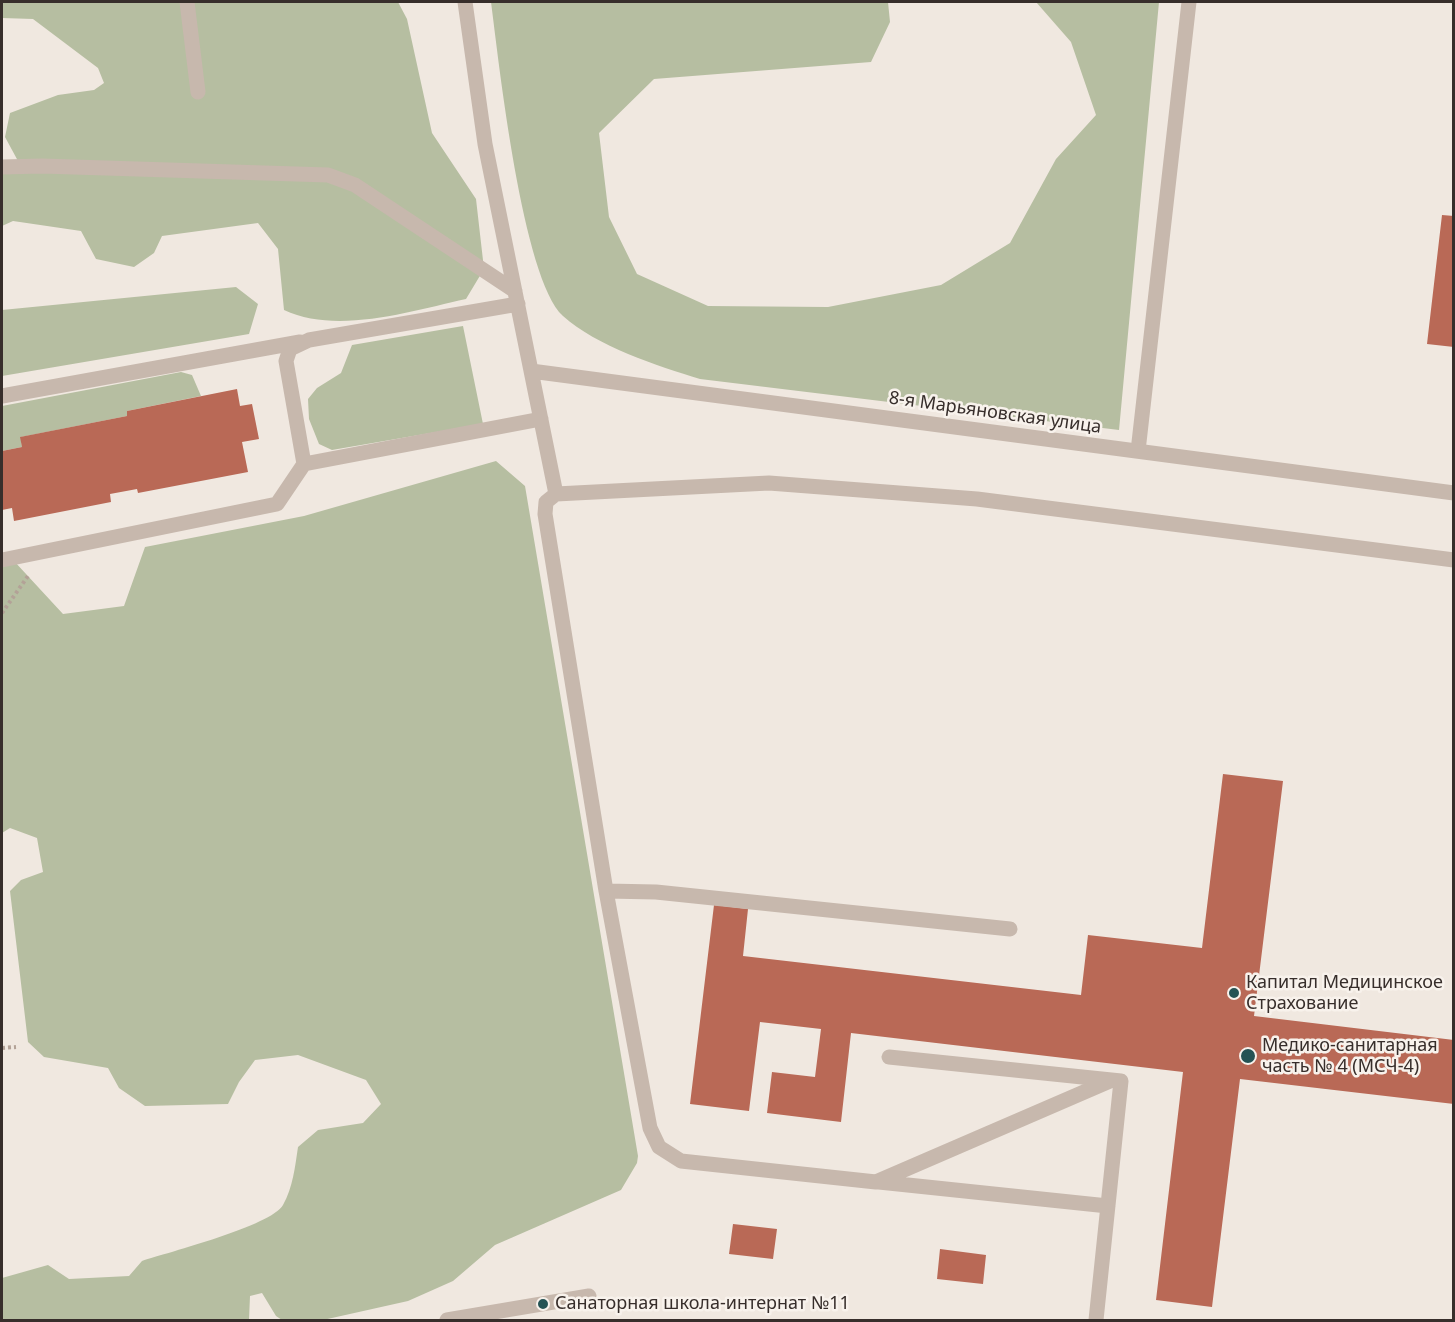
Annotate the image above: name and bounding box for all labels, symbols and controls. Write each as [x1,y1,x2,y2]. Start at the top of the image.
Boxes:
street label: 8-я Марьяновская улица [887,387,1103,439]
place label: Капитал Медицинское Страхование [1246,972,1443,1014]
marker: Капитал Медицинское Страхование [1227,986,1241,1000]
place label: Медико-санитарная часть № 4 (МСЧ-4) [1262,1035,1438,1078]
marker: Медико-санитарная часть № 4 (МСЧ-4) [1239,1047,1257,1065]
place label: Санаторная школа-интернат №11 [555,1293,850,1315]
marker: Санаторная школа-интернат №11 [536,1297,550,1311]

